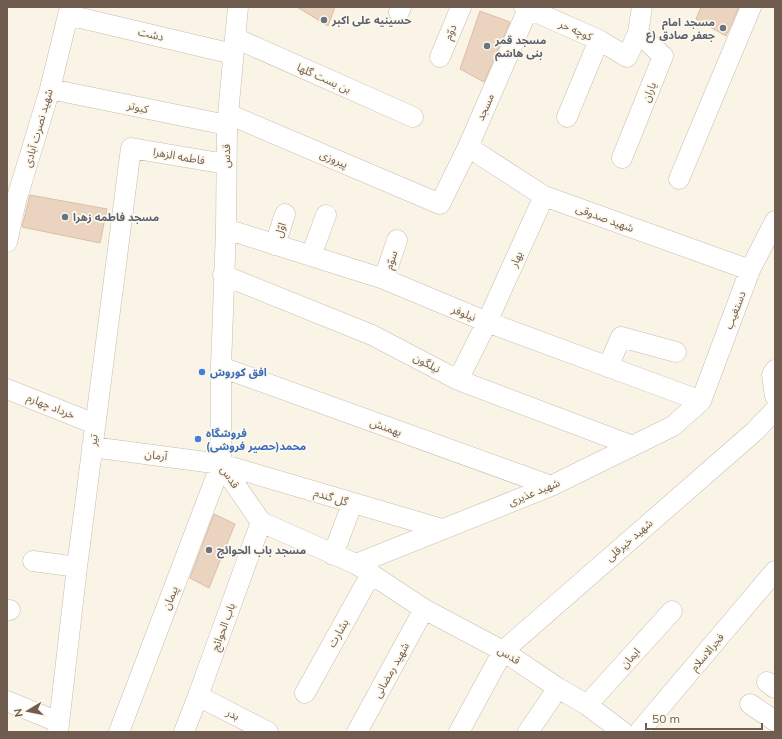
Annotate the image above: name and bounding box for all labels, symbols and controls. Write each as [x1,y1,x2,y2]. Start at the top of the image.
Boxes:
place label: حسینیه علی اکبر [331,13,411,27]
marker: حسینیه علی اکبر [319,15,329,25]
place label: مسجد امام جعفر صادق (ع [646,15,715,43]
street label: کوچه حر [556,16,595,45]
street label: دوّم [441,22,460,42]
marker: مسجد امام جعفر صادق (ع [718,23,728,33]
street label: دشت [137,24,165,44]
place label: مسجد قمر بنی هاشم [494,33,546,62]
marker: مسجد قمر بنی هاشم [482,41,492,51]
street label: بن بست گلها [295,60,353,96]
street label: یاران [639,80,659,104]
street label: شهید نصرت آبادی [20,87,56,169]
street label: مسجد [473,91,497,123]
street label: کبوتر [125,98,150,116]
street label: قدس [219,144,233,168]
street label: فاطمه الزهرا [152,145,206,167]
street label: پیروزی [317,147,350,172]
street label: شهید صدوقی [574,201,636,235]
place label: مسجد فاطمه زهرا [73,210,159,224]
marker: مسجد فاطمه زهرا [60,212,70,222]
street label: اوّل [271,221,289,239]
street label: سوّم [382,248,402,271]
street label: بهار [506,249,526,270]
street label: دستغیب [721,289,749,331]
street label: نیلوفر [449,301,478,324]
street label: نیلگون [411,350,443,376]
place label: افق کوروش [210,365,267,379]
marker: افق کوروش [197,367,207,377]
street label: خرداد چهارم [24,390,78,423]
street label: بهمنش [368,415,404,439]
place label: فروشگاه محمد(حصیر فروشی) [206,426,306,453]
street label: تیر [85,433,101,448]
marker: فروشگاه محمد(حصیر فروشی) [193,434,203,444]
street label: آرمان [144,447,169,463]
street label: قدس [217,463,243,491]
street label: شهید عذیری [506,475,562,509]
street label: گل گندم [312,485,350,510]
street label: شهید خیرقلی [603,515,656,564]
place label: مسجد باب الحوائج [217,543,306,559]
marker: مسجد باب الحوائج [204,545,214,555]
street label: پیمان [159,584,182,612]
street label: باب الحوائج [208,601,239,653]
street label: بشارت [324,616,352,650]
street label: فجرالاسلام [687,630,728,675]
street label: شهید رمضانی [370,640,412,700]
street label: قدس [495,643,523,667]
street label: ایمان [617,645,643,671]
north arrow [8,691,48,731]
street label: بدر [223,704,242,723]
scale bar [646,705,762,731]
text: N [11,707,26,718]
text: 50 m [652,711,680,726]

